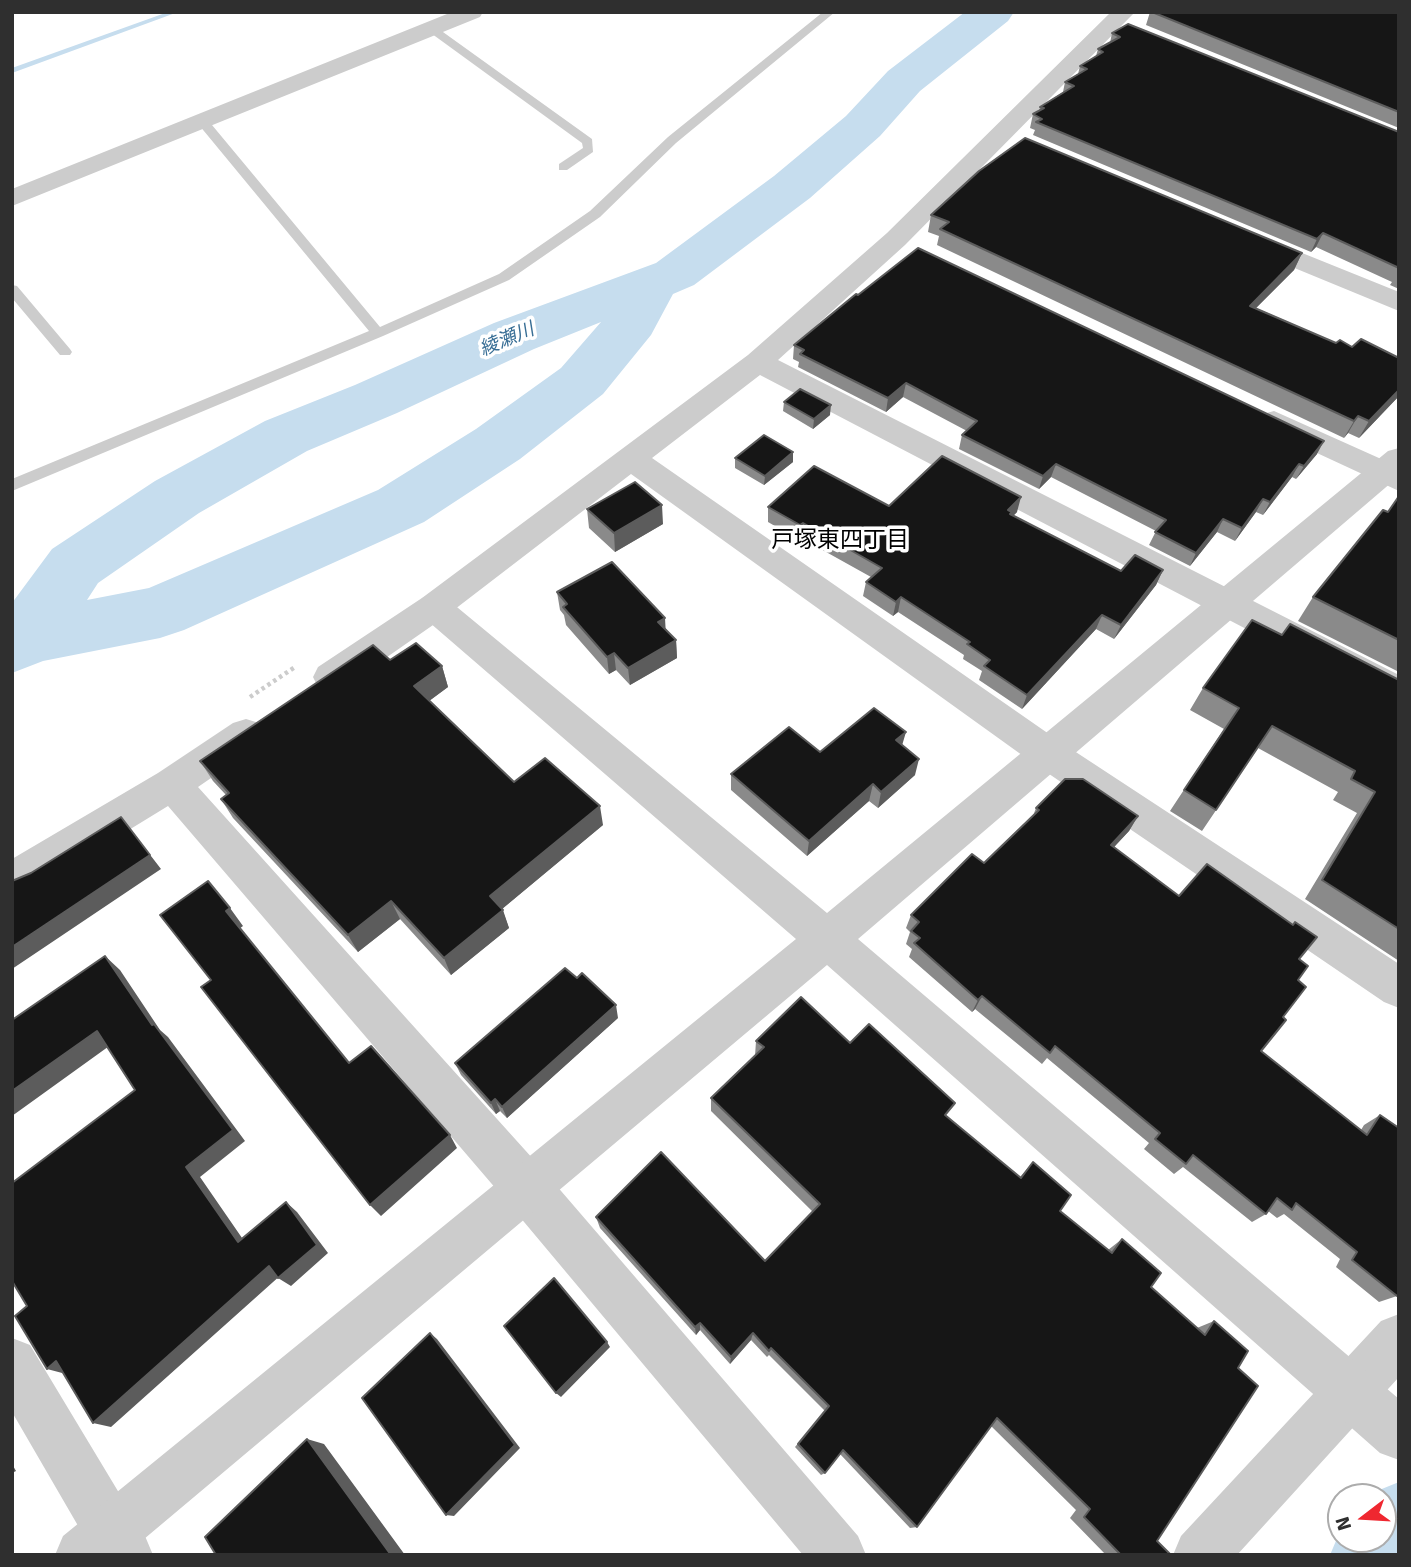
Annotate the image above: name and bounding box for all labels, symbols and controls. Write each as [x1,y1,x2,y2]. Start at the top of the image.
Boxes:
water label: 綾瀬川 [476,318,538,362]
district label: 戸塚東四丁目 [771,527,909,555]
north arrow [1327,1483,1397,1553]
text: N [1330,1514,1357,1533]

